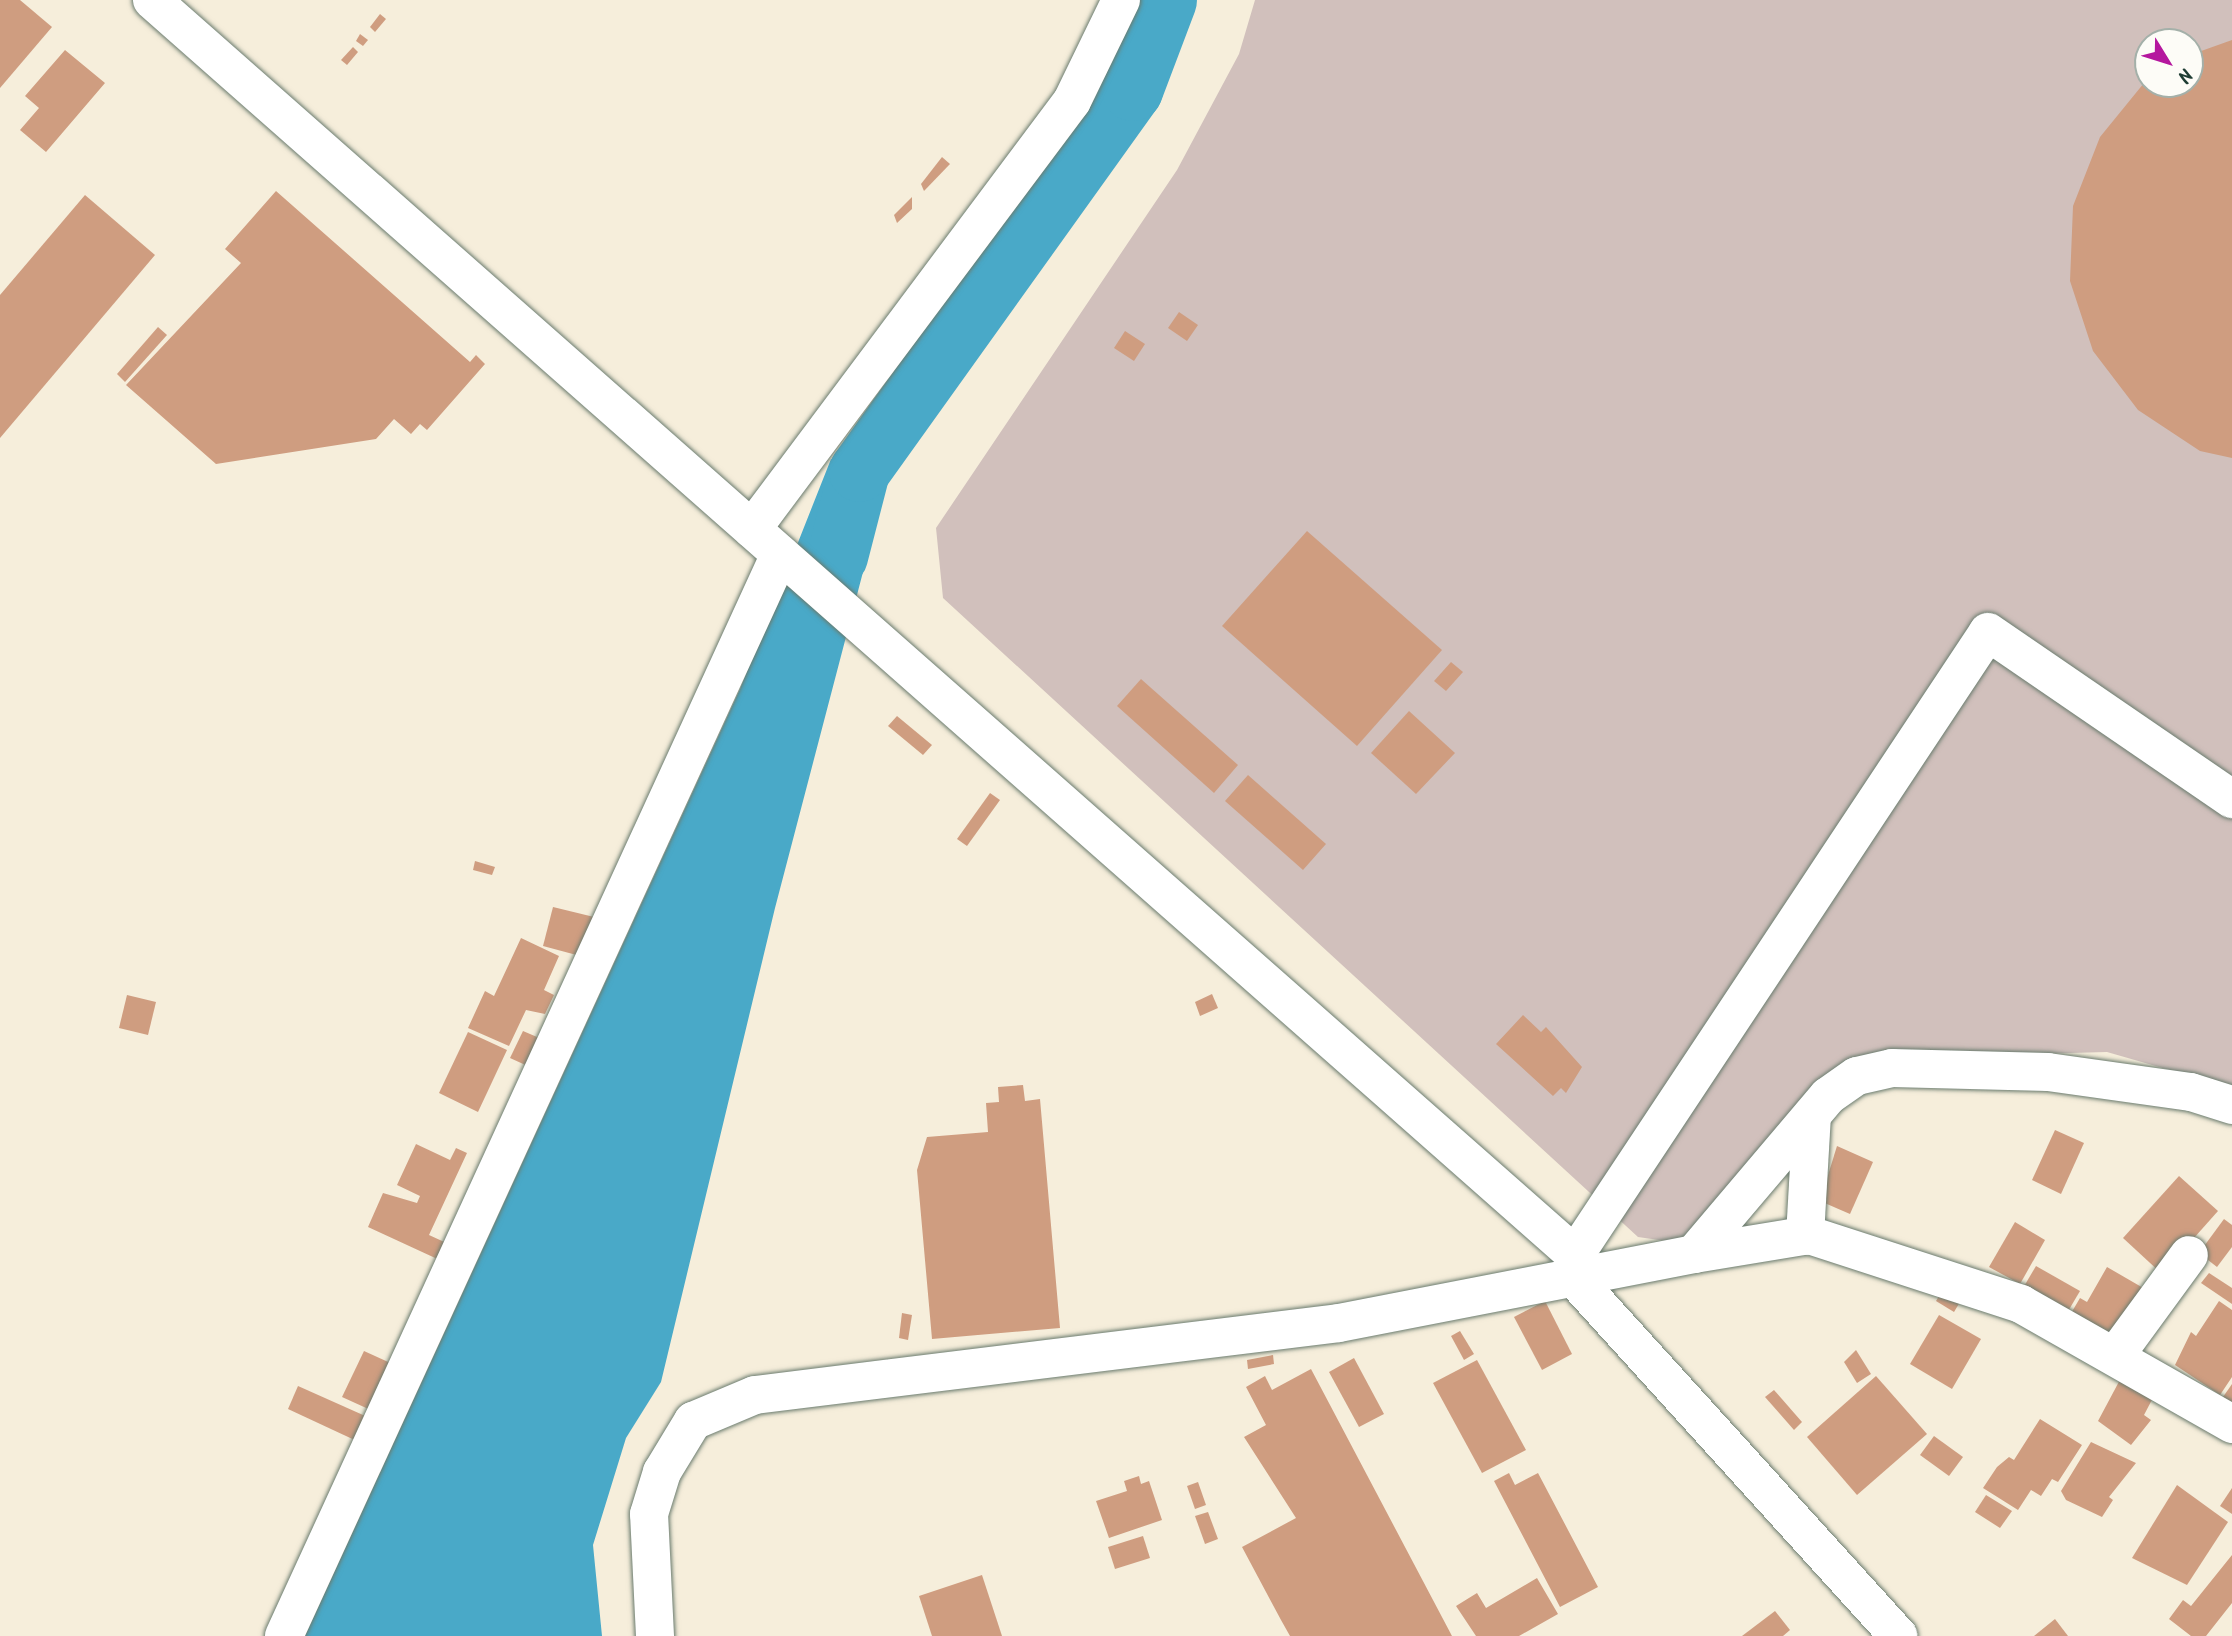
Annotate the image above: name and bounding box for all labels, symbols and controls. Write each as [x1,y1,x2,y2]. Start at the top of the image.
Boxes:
north arrow [2134,28,2204,98]
text: N [2168,61,2199,89]

